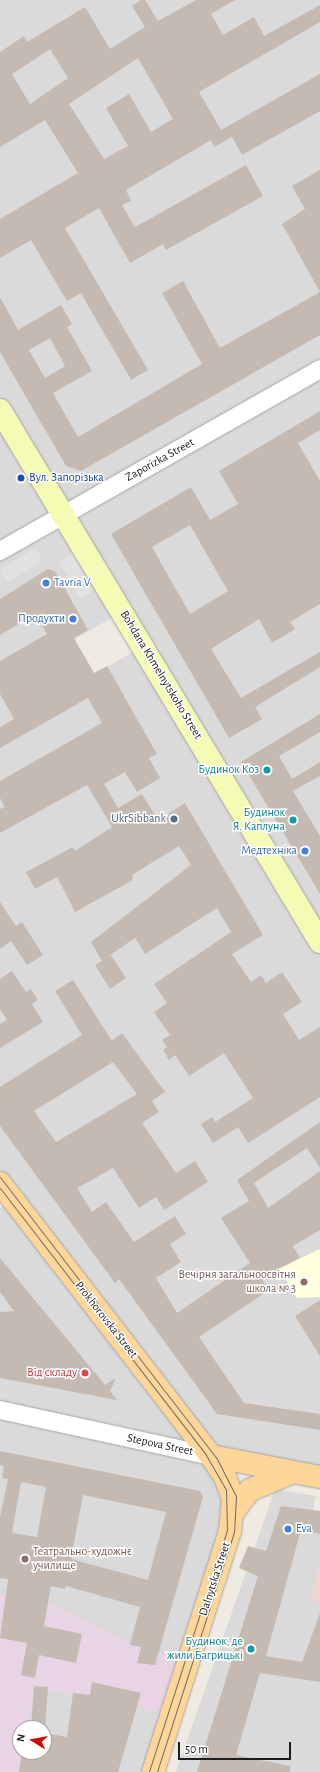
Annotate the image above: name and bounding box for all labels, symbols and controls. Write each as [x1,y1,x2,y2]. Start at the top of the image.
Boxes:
street label: Zaporizka Street [123,435,197,485]
place label: Вул. Запорізька [29,471,104,485]
marker: Вул. Запорізька [16,473,26,483]
place label: Tavria V [54,576,91,590]
marker: Tavria V [41,578,51,588]
street label: Bohdana Khmelnytskoho Street [117,608,205,742]
place label: Продукти [18,612,65,626]
marker: Продукти [68,614,78,624]
place label: Будинок Коз [198,763,259,777]
marker: Будинок Коз [262,765,272,775]
place label: Будинок Я. Каплуна [233,806,285,834]
place label: UkrSibbank [111,812,166,826]
marker: UkrSibbank [169,814,179,824]
marker: Будинок Я. Каплуна [288,815,298,825]
place label: Медтехніка [241,844,297,858]
marker: Медтехніка [300,846,310,856]
place label: Вечірня загальноосвітня школа № 3 [178,1268,296,1296]
marker: Вечірня загальноосвітня школа № 3 [299,1277,309,1287]
street label: Prokhorovska Street [72,1279,140,1361]
place label: Від складу [27,1366,77,1380]
marker: Від складу [80,1368,90,1378]
street label: Stepova Street [126,1431,194,1459]
place label: Eva [296,1522,312,1536]
marker: Eva [283,1524,293,1534]
street label: Dalnytska Street [196,1540,234,1618]
place label: Театрально-художнє училище [33,1545,132,1573]
marker: Театрально-художнє училище [20,1554,30,1564]
place label: Будинок, де жили Багрицькі [167,1635,243,1663]
marker: Будинок, де жили Багрицькі [246,1644,256,1654]
north arrow [12,1720,52,1760]
text: N [15,1733,27,1743]
scale bar [180,1734,293,1760]
text: 50 m [185,1743,208,1755]

